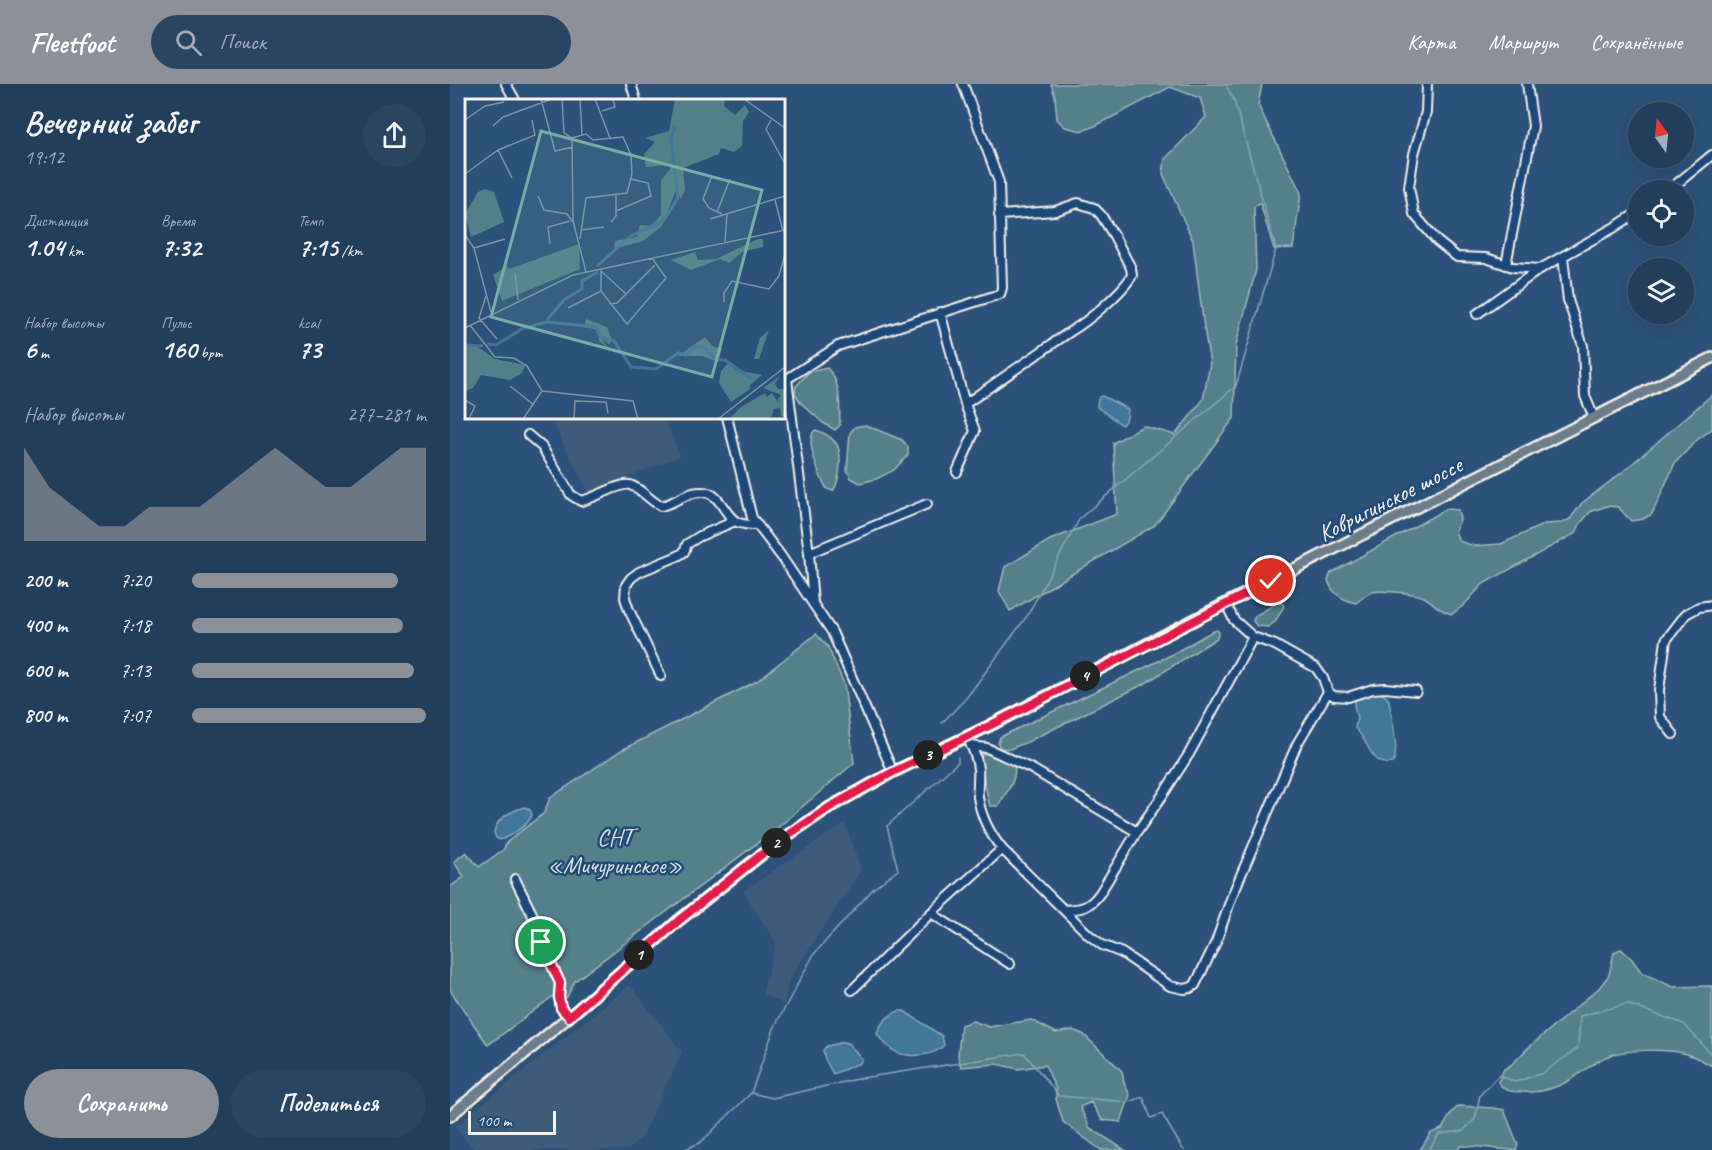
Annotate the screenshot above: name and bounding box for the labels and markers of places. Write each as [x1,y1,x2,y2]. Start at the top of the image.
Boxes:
pin [1245,555,1296,606]
pin: 4 [1070,661,1100,691]
pin: 3 [913,740,943,770]
pin: 2 [761,828,791,858]
pin [515,916,566,967]
pin: 1 [624,940,654,970]

